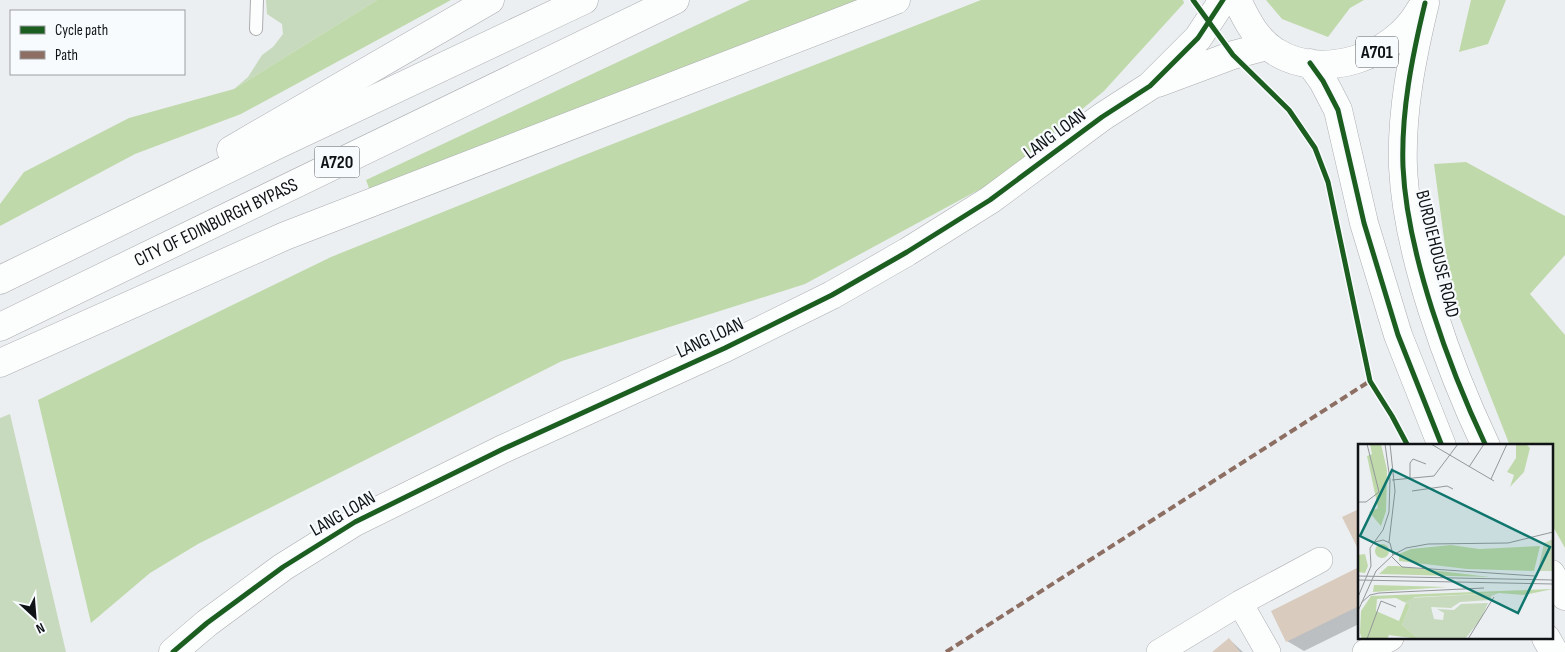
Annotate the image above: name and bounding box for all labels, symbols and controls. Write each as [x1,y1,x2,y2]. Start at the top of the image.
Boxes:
legend [10,10,185,75]
text: Cycle path [55,21,108,40]
road number: A701 [1356,36,1398,68]
text: Path [55,46,78,65]
street label: LANG LOAN [1019,104,1091,164]
road number: A720 [314,146,360,178]
street label: CITY OF EDINBURGH BYPASS [130,173,302,272]
street label: BURDIEHOUSE ROAD [1410,188,1464,320]
street label: LANG LOAN [673,312,747,364]
inset map [1358,444,1552,640]
street label: LANG LOAN [306,486,380,542]
north arrow [10,592,60,642]
text: N [33,619,48,638]

